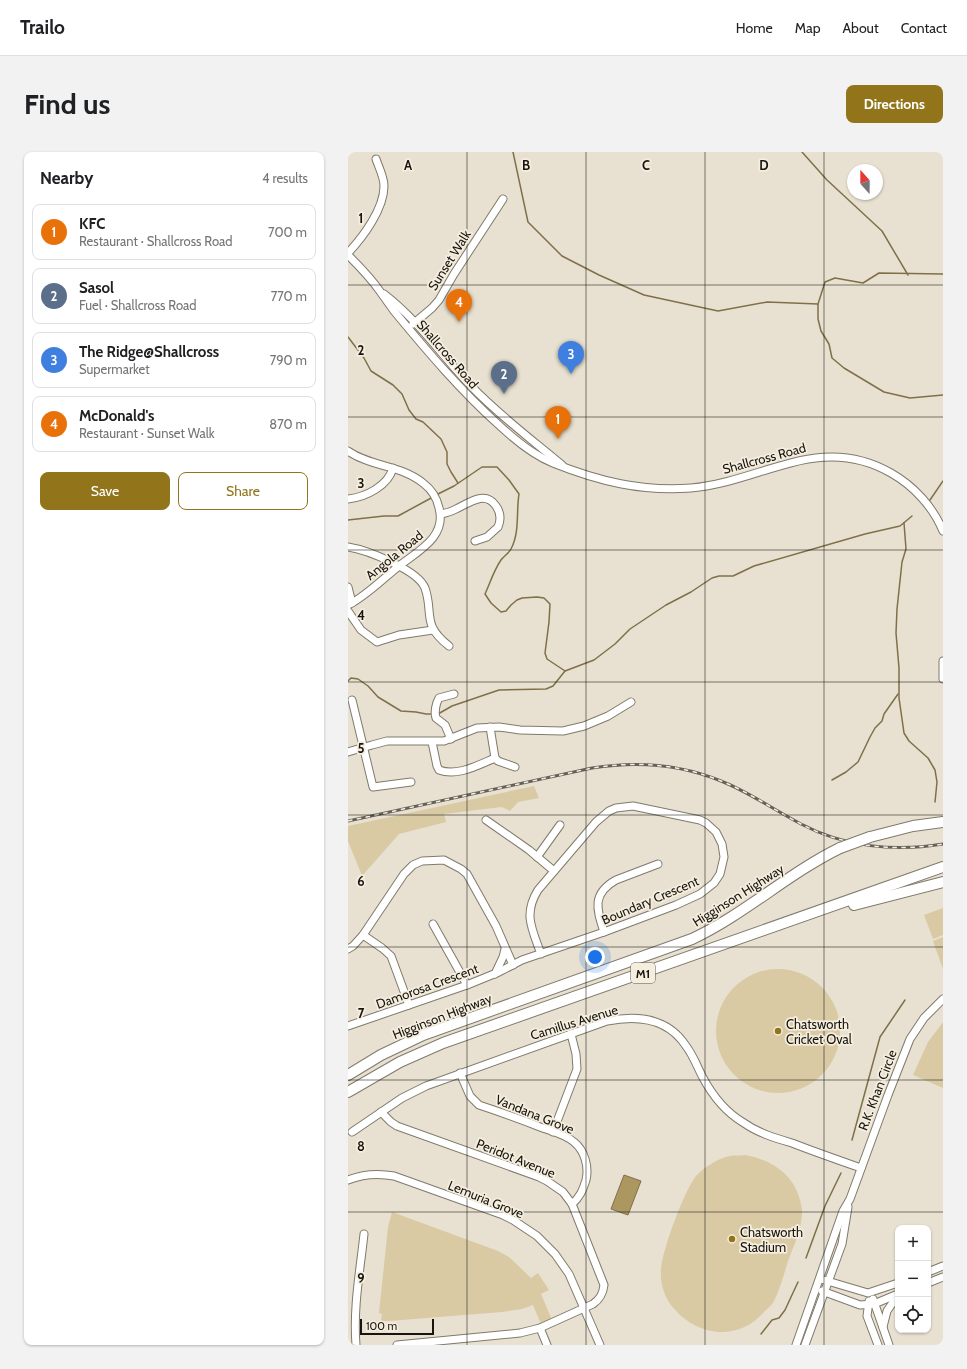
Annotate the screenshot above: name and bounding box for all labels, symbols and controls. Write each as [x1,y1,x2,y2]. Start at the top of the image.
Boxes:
text: Trailo [20,16,65,39]
text: Home [736,19,773,37]
text: Map [795,19,820,37]
text: About [842,19,879,37]
text: Contact [901,19,947,37]
button: Directions [846,85,943,123]
text: Find us [24,87,110,121]
text: A [404,157,413,173]
text: B [522,157,530,173]
text: C [642,157,650,173]
text: D [759,157,769,173]
north arrow [847,164,883,200]
text: Nearby [40,168,93,188]
text: 4 results [262,170,308,186]
text: 1 [359,210,363,226]
text: KFC [79,215,105,233]
text: 1 [52,224,56,240]
text: 700 m [268,224,307,240]
street label: Sunset Walk [424,227,474,293]
text: Restaurant · Shallcross Road [79,233,233,249]
text: Sasol [79,279,114,297]
text: 2 [51,288,57,304]
text: 770 m [271,288,307,304]
pin: 4 [446,289,472,322]
text: Fuel · Shallcross Road [79,297,197,313]
street label: Shallcross Road [414,316,482,392]
pin: 3 [558,341,584,374]
text: 2 [358,342,365,358]
text: The Ridge@Shallcross [79,343,219,361]
text: 3 [50,352,58,368]
text: 790 m [270,352,307,368]
text: Supermarket [79,361,150,377]
pin: 2 [491,361,517,394]
pin: 1 [545,406,571,439]
text: McDonald's [79,407,154,425]
text: 4 [50,416,58,432]
text: 870 m [269,416,307,432]
text: Restaurant · Sunset Walk [79,425,215,441]
street label: Shallcross Road [721,439,807,477]
button: Save [40,472,170,510]
button: Share [178,472,308,510]
text: 3 [357,475,365,491]
street label: Angola Road [362,527,426,583]
text: 4 [357,607,365,623]
text: 5 [358,740,365,756]
street label: Higginson Highway [689,860,787,930]
street label: Boundary Crescent [599,872,702,928]
text: 6 [357,873,365,889]
your location [585,947,605,967]
street label: Damorosa Crescent [374,960,481,1012]
road number: M1 [631,963,655,983]
street label: Higginson Highway [390,990,494,1042]
street label: Camillus Avenue [528,1001,620,1043]
text: 7 [358,1005,365,1021]
place label: Chatsworth Cricket Oval [786,1016,852,1047]
marker: Chatsworth Cricket Oval [773,1026,783,1036]
street label: R.K. Khan Circle [854,1047,900,1133]
street label: Vandana Grove [493,1091,577,1137]
street label: Peridot Avenue [474,1135,558,1181]
text: 8 [357,1138,365,1154]
street label: Lemuria Grove [446,1177,526,1221]
place label: Chatsworth Stadium [740,1224,803,1255]
map controls [895,1225,931,1333]
button: + [895,1225,931,1261]
marker: Chatsworth Stadium [727,1234,737,1244]
button: − [895,1261,931,1297]
text: 9 [357,1270,365,1286]
button: locate [895,1297,931,1333]
scale bar [360,1317,434,1336]
text: 100 m [366,1319,397,1333]

